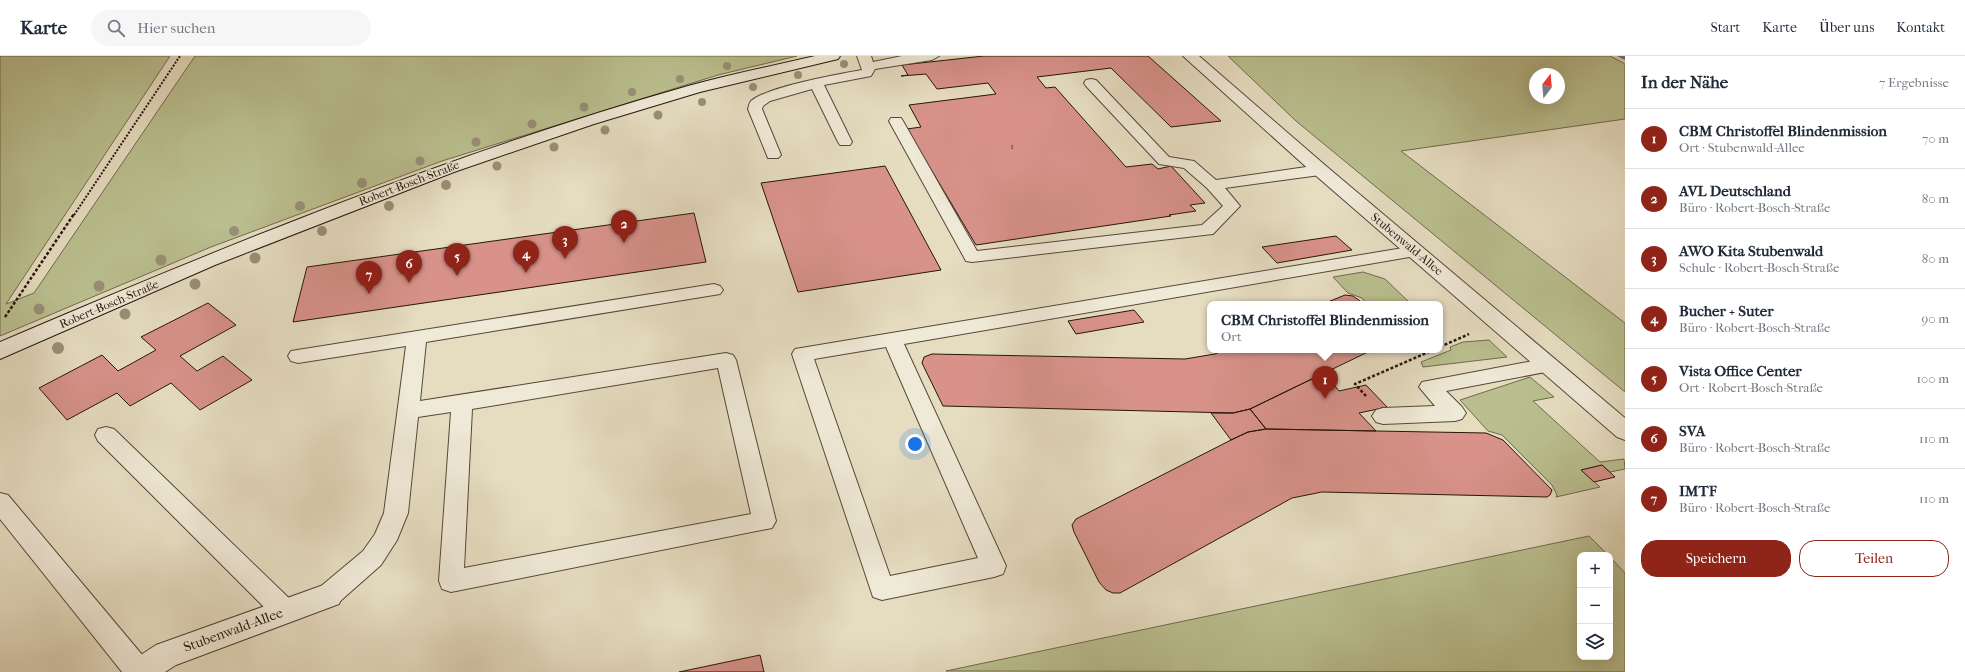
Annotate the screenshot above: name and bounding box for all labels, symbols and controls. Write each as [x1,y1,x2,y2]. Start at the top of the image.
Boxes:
search box [91,10,371,46]
text: Karte [20,17,67,39]
icon: search [105,17,127,39]
text: Hier suchen [137,19,215,37]
text: Start [1711,19,1740,36]
text: Karte [1762,19,1797,36]
text: Über uns [1819,19,1874,36]
text: Kontakt [1896,19,1945,36]
north arrow [1529,68,1565,104]
text: In der Nähe [1641,72,1728,92]
text: 7 Ergebnisse [1879,75,1949,90]
text: CBM Christoffel Blindenmission [1679,122,1887,140]
text: 1 [1652,131,1656,146]
text: 70 m [1922,131,1949,146]
text: Ort · Stubenwald-Allee [1679,140,1805,155]
house number: 1 [1010,141,1014,151]
street label: Robert-Bosch-Straße [357,157,461,209]
text: AVL Deutschland [1679,182,1791,200]
text: 2 [1651,191,1657,206]
text: 80 m [1922,191,1949,206]
text: Büro · Robert-Bosch-Straße [1679,200,1830,215]
pin: 2 [611,210,637,243]
street label: Stubenwald-Allee [1368,210,1446,278]
pin: 3 [552,226,578,259]
pin: 4 [513,240,539,273]
text: AWO Kita Stubenwald [1679,242,1823,260]
pin: 5 [444,243,470,276]
pin: 6 [396,250,422,283]
text: 3 [1651,251,1657,266]
text: 80 m [1922,251,1949,266]
text: Schule · Robert-Bosch-Straße [1679,260,1839,275]
pin: 7 [356,261,382,294]
street label: Robert-Bosch-Straße [57,277,161,331]
popup [1207,301,1443,353]
text: Bucher + Suter [1679,302,1774,320]
text: CBM Christoffel Blindenmission [1221,311,1429,329]
text: 4 [1650,311,1658,326]
text: 90 m [1921,311,1949,326]
text: Büro · Robert-Bosch-Straße [1679,320,1830,335]
text: Ort [1221,329,1242,344]
text: Vista Office Center [1679,362,1802,380]
pin: 1 [1312,366,1338,399]
text: 5 [1651,371,1657,386]
text: 100 m [1916,371,1949,386]
text: Ort · Robert-Bosch-Straße [1679,380,1823,395]
text: SVA [1679,422,1705,440]
text: 6 [1650,431,1658,446]
text: 110 m [1919,431,1949,446]
your location [905,434,925,454]
text: Büro · Robert-Bosch-Straße [1679,440,1830,455]
text: IMTF [1679,482,1717,500]
text: 7 [1651,491,1657,506]
text: 110 m [1919,491,1949,506]
text: Büro · Robert-Bosch-Straße [1679,500,1830,515]
button: Speichern [1641,540,1791,577]
button: Teilen [1799,540,1949,577]
map controls [1577,552,1613,660]
button: + [1577,552,1613,588]
button: − [1577,588,1613,624]
street label: Stubenwald-Allee [181,604,285,656]
button: layers [1577,624,1613,660]

